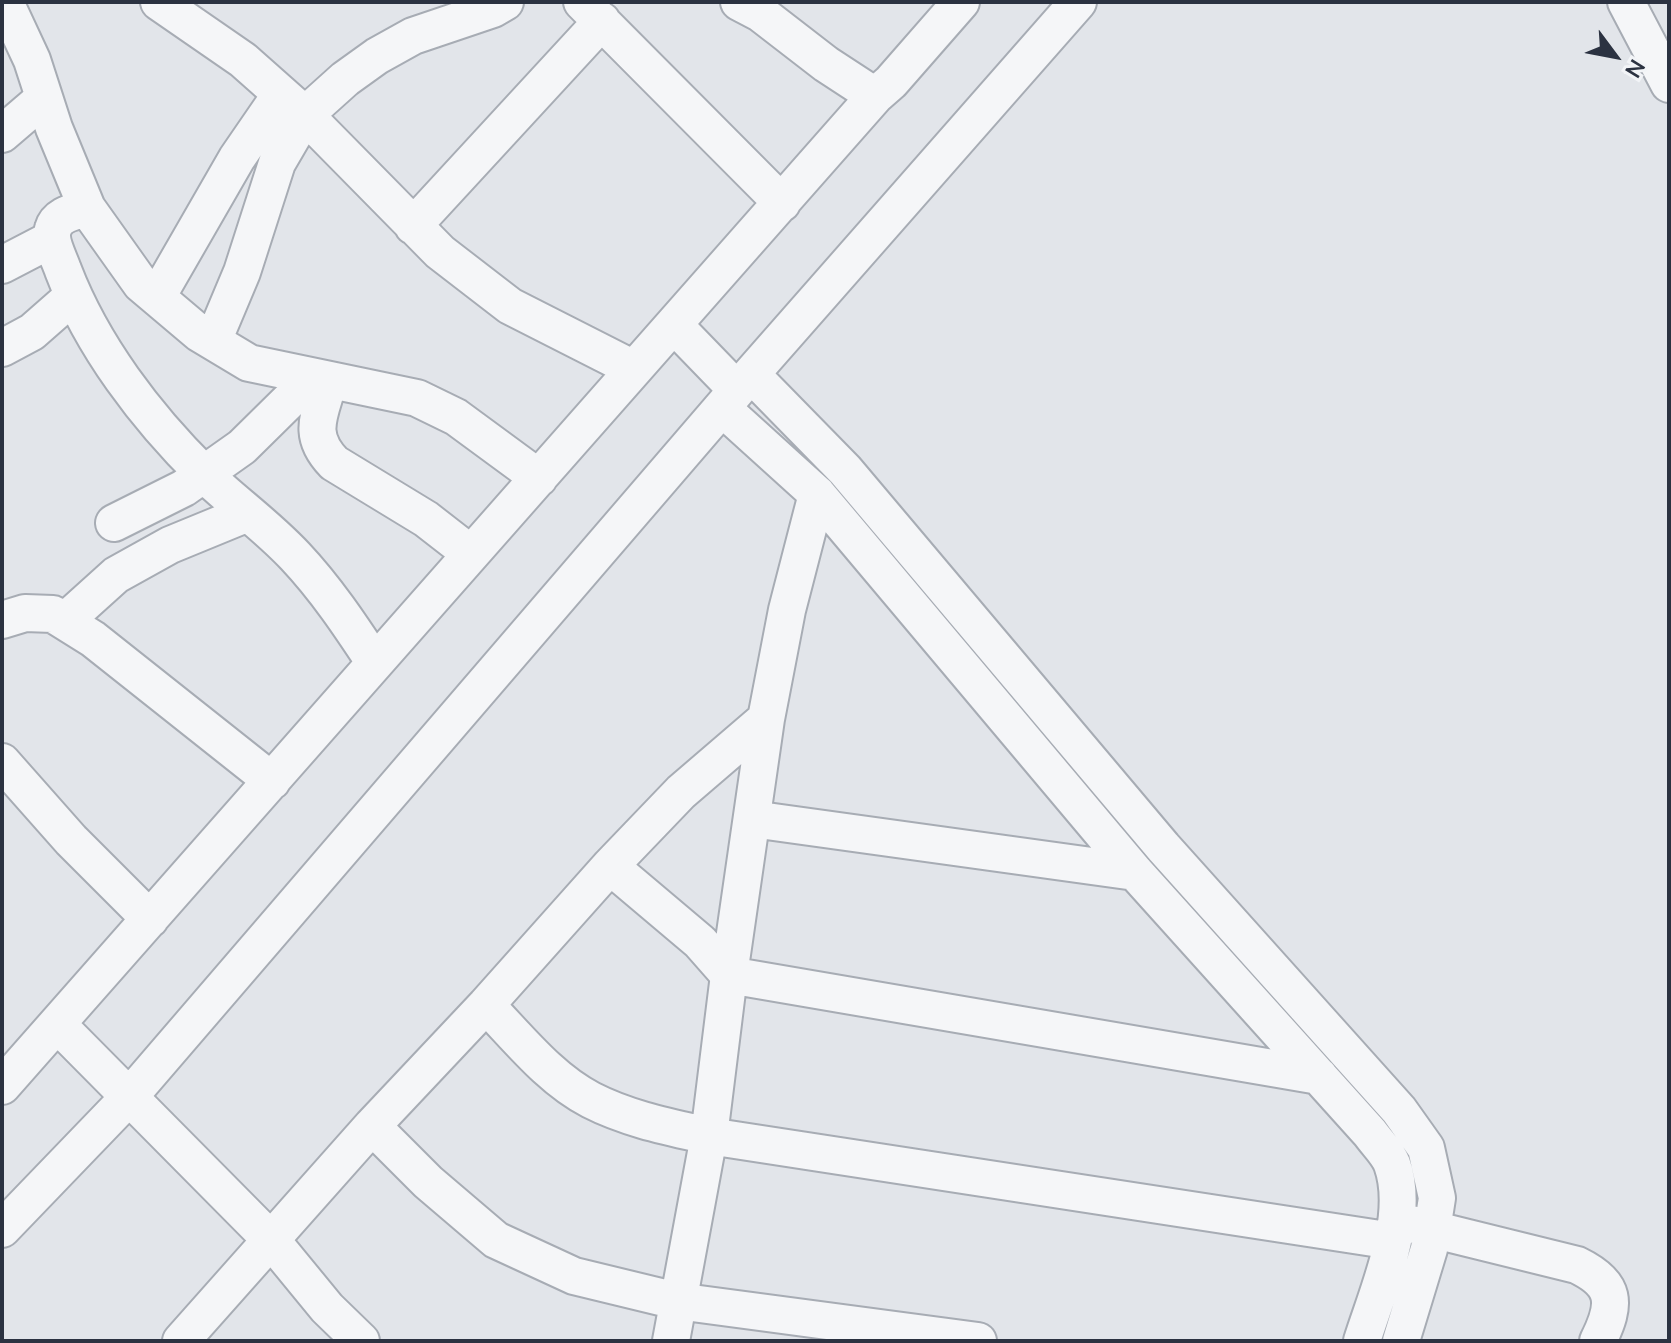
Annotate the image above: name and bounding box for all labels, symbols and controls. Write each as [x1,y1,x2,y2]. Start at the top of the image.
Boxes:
north arrow [1575,16,1655,96]
text: N [1619,54,1652,83]

